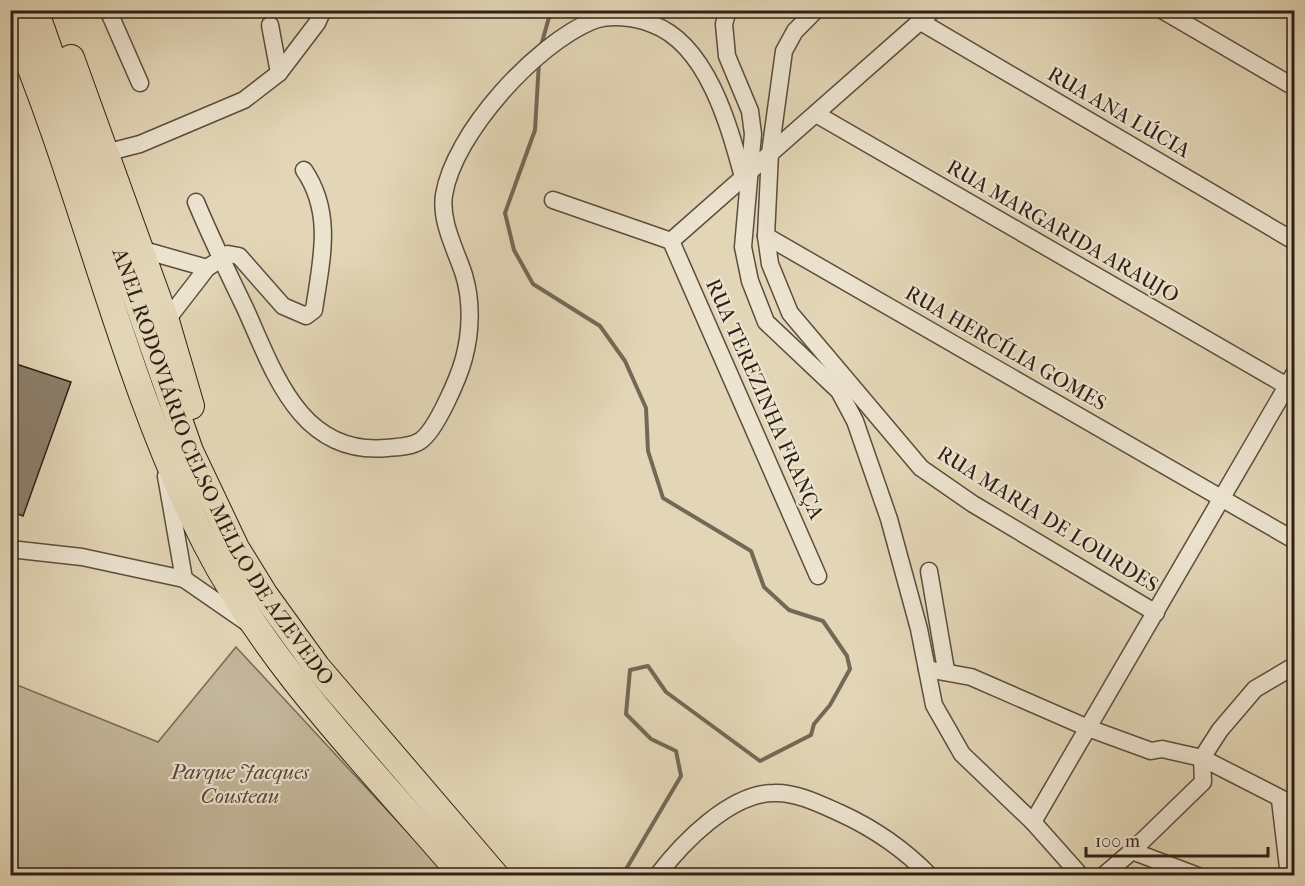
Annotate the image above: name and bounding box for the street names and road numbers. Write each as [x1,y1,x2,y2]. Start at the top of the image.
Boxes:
street label: RUA ANA LÚCIA [1043,61,1195,163]
street label: RUA MARGARIDA ARAUJO [943,155,1183,307]
street label: ANEL RODOVIÁRIO CELSO MELLO DE AZEVEDO [107,244,339,690]
street label: RUA TEREZINHA FRANÇA [700,275,829,524]
street label: RUA HERCÍLIA GOMES [901,281,1111,415]
street label: RUA MARIA DE LOURDES [933,441,1163,597]

